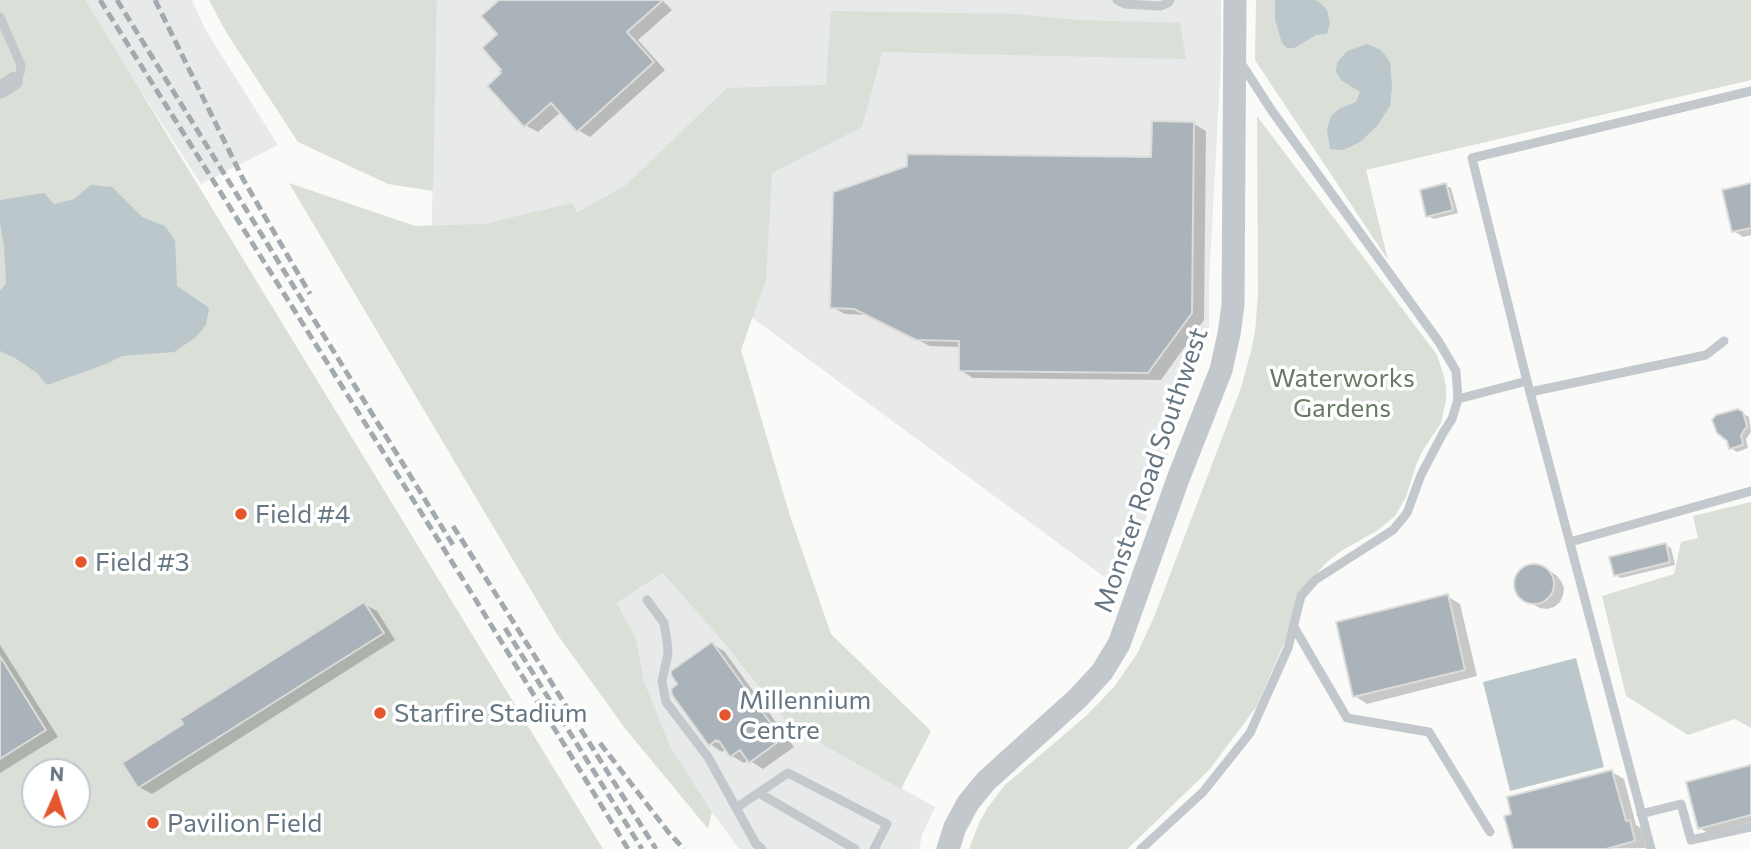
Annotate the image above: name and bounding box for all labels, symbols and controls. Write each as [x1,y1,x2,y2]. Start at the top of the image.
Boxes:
street label: Monster Road Southwest [1088,323,1214,617]
park label: Waterworks Gardens [1269,362,1415,424]
place label: Field #4 [255,498,350,530]
marker: Field #4 [233,506,249,522]
place label: Field #3 [95,546,189,578]
marker: Field #3 [73,554,89,570]
place label: Millennium Centre [739,684,871,746]
place label: Starfire Stadium [394,697,587,729]
marker: Starfire Stadium [372,705,388,721]
marker: Millennium Centre [717,707,733,723]
north arrow [21,758,91,828]
text: N [49,762,65,785]
place label: Pavilion Field [167,807,322,839]
marker: Pavilion Field [145,815,161,831]

